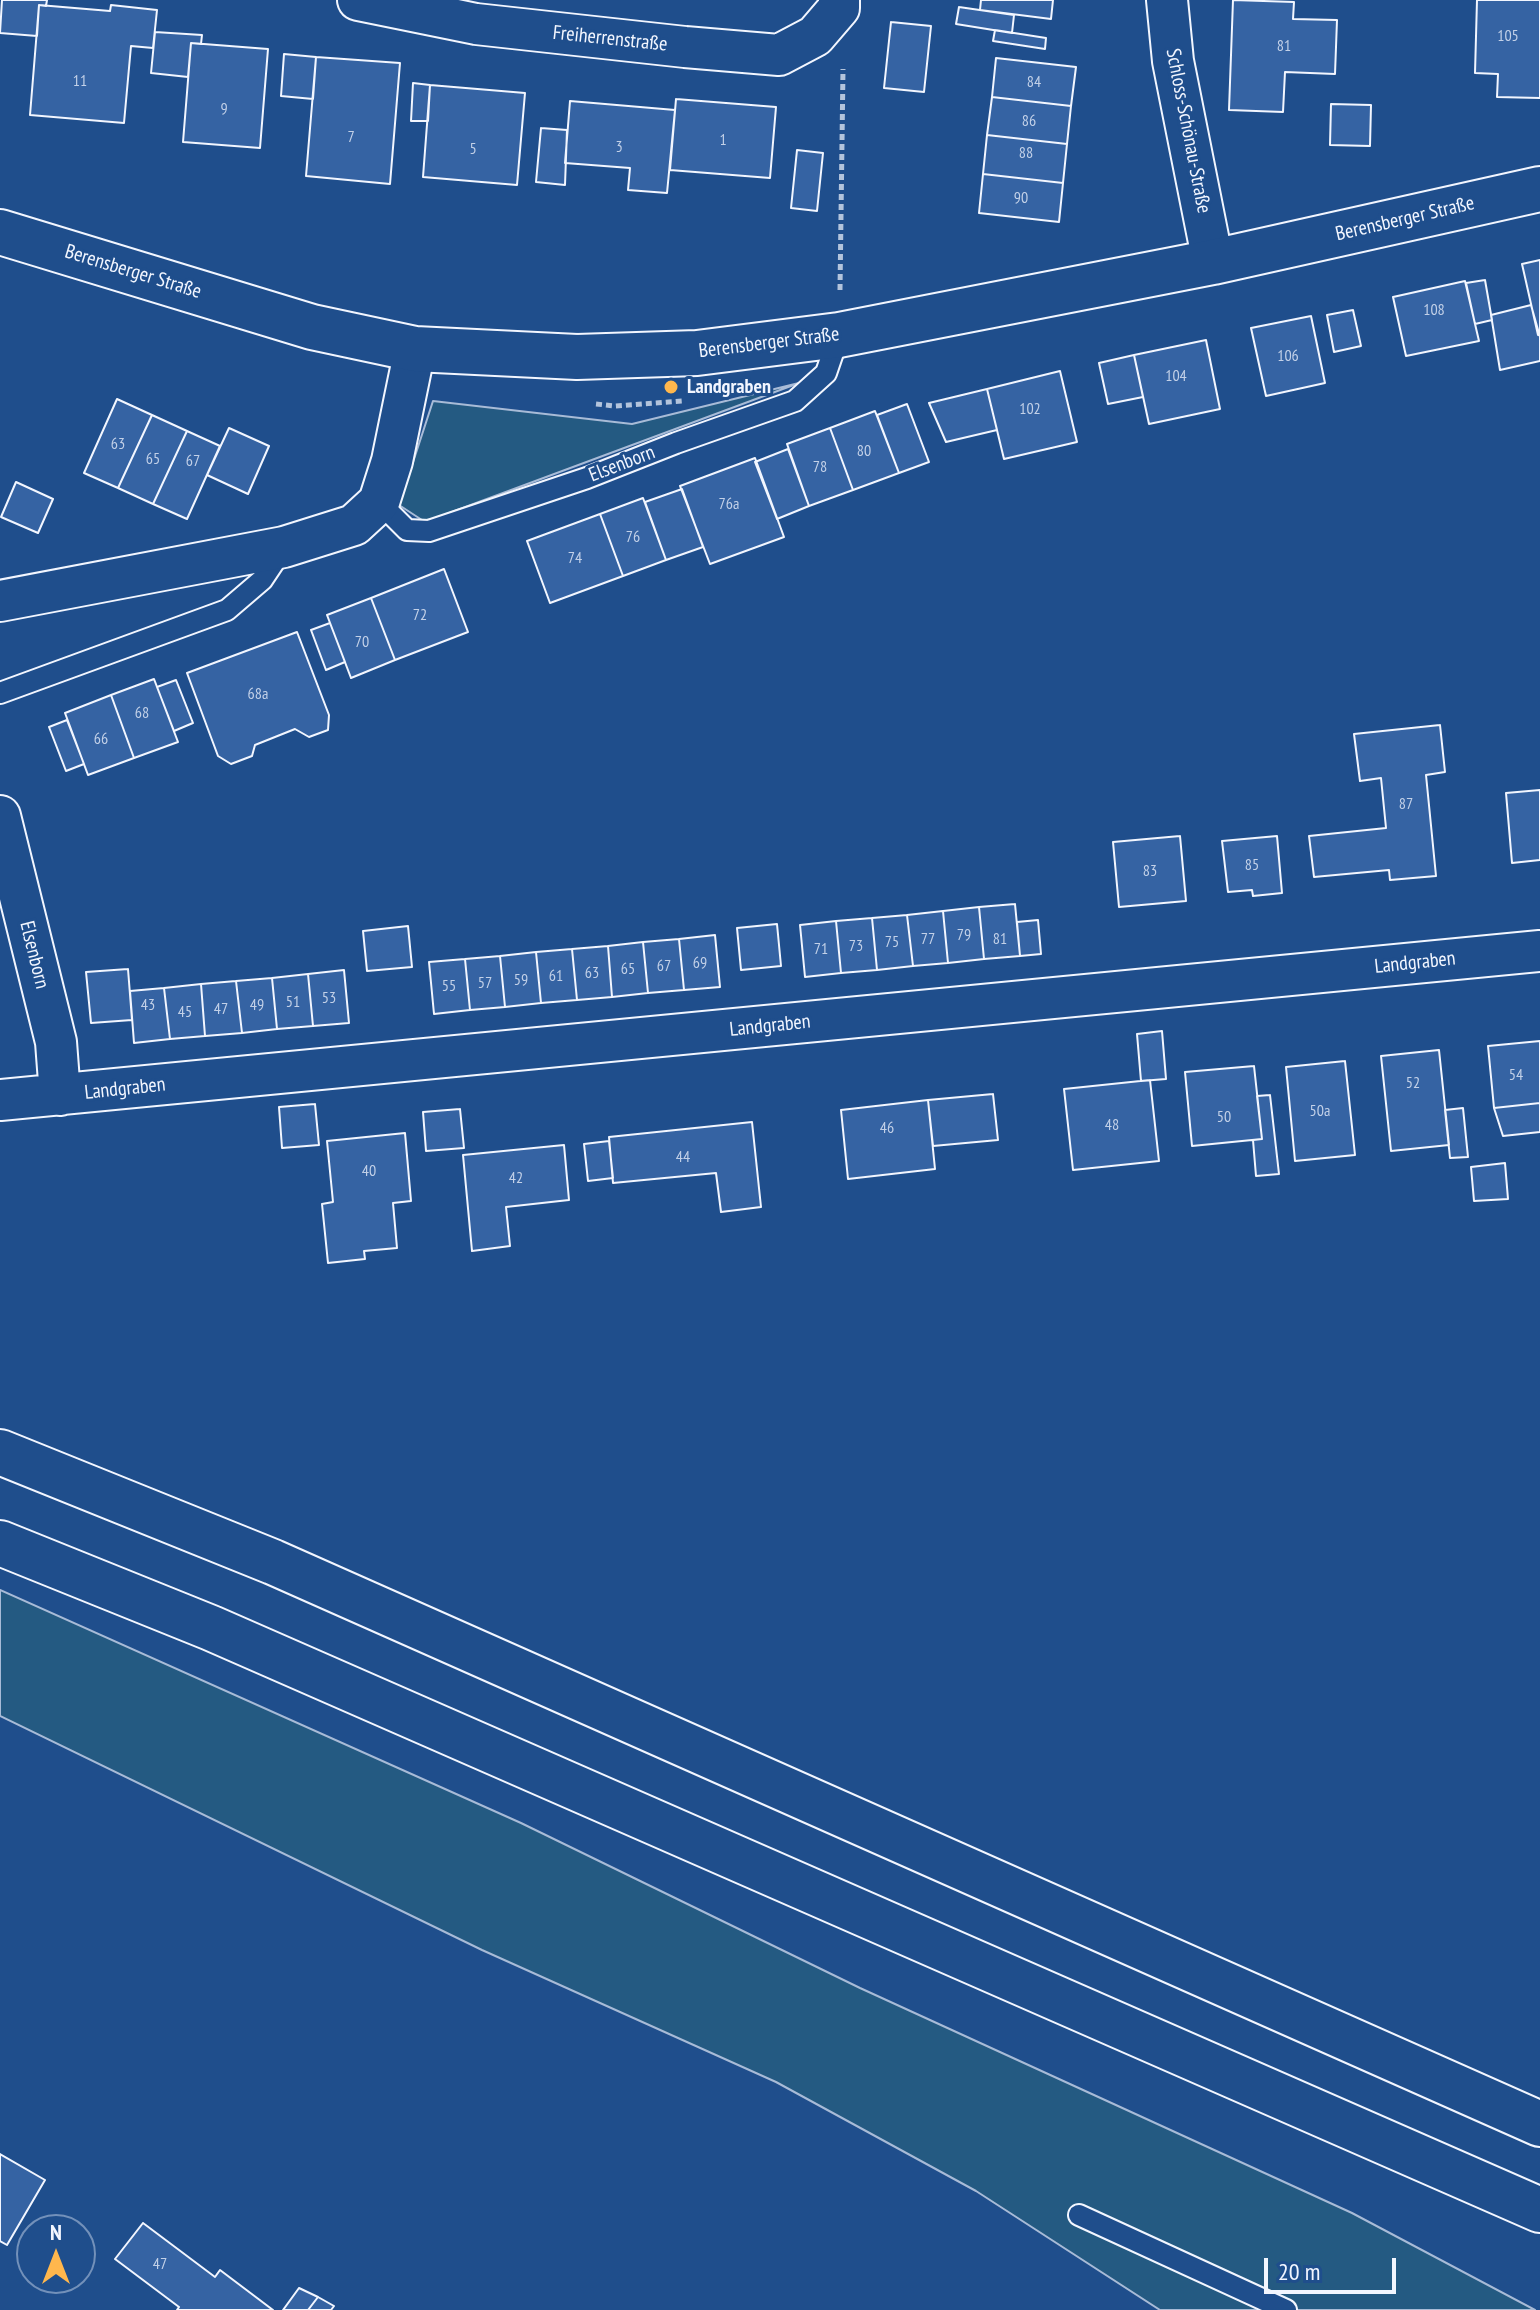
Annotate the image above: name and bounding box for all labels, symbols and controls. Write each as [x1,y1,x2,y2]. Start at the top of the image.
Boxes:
street label: Freiherrenstraße [551,21,669,57]
house number: 105 [1497,26,1519,46]
house number: 81 [1277,36,1291,56]
street label: Schloss-Schönau-Straße [1160,47,1216,215]
house number: 11 [73,71,87,91]
house number: 84 [1027,72,1041,92]
house number: 9 [220,99,228,119]
house number: 86 [1022,111,1036,131]
house number: 7 [347,127,355,147]
house number: 1 [719,130,727,150]
house number: 3 [615,137,623,157]
house number: 5 [469,139,477,159]
house number: 88 [1019,143,1033,163]
house number: 90 [1014,188,1028,208]
street label: Berensberger Straße [1333,191,1477,247]
street label: Berensberger Straße [62,240,204,304]
house number: 108 [1423,300,1445,320]
street label: Berensberger Straße [697,322,841,364]
house number: 106 [1277,346,1299,366]
house number: 104 [1165,366,1187,386]
place label: Landgraben [687,375,771,399]
marker: Landgraben [662,378,680,396]
house number: 102 [1019,399,1041,419]
house number: 63 [111,434,125,454]
street label: Elsenborn [586,441,658,487]
house number: 80 [857,441,871,461]
house number: 65 [146,449,160,469]
house number: 67 [186,451,200,471]
house number: 78 [813,457,827,477]
house number: 76a [719,494,739,514]
house number: 76 [626,527,640,547]
house number: 74 [568,548,582,568]
house number: 72 [413,605,427,625]
house number: 70 [355,632,369,652]
house number: 68a [248,684,268,704]
house number: 68 [135,703,149,723]
house number: 66 [94,729,108,749]
house number: 87 [1399,794,1413,814]
house number: 85 [1245,855,1259,875]
house number: 83 [1143,861,1157,881]
street label: Elsenborn [14,919,54,991]
house number: 79 [957,925,971,945]
house number: 77 [921,929,935,949]
house number: 81 [993,929,1007,949]
house number: 75 [885,932,899,952]
house number: 73 [849,936,863,956]
house number: 71 [814,939,828,959]
street label: Landgraben [1373,947,1457,979]
house number: 69 [693,953,707,973]
house number: 67 [657,956,671,976]
house number: 65 [621,959,635,979]
house number: 63 [585,963,599,983]
house number: 61 [549,966,563,986]
house number: 59 [514,970,528,990]
house number: 57 [478,973,492,993]
house number: 55 [442,976,456,996]
house number: 53 [322,988,336,1008]
house number: 51 [286,992,300,1012]
house number: 43 [141,995,155,1015]
house number: 49 [250,995,264,1015]
house number: 47 [214,999,228,1019]
house number: 45 [178,1002,192,1022]
street label: Landgraben [728,1010,812,1042]
house number: 54 [1509,1065,1523,1085]
street label: Landgraben [83,1073,167,1105]
house number: 52 [1406,1073,1420,1093]
house number: 50a [1310,1101,1330,1121]
house number: 50 [1217,1107,1231,1127]
house number: 48 [1105,1115,1119,1135]
house number: 46 [880,1118,894,1138]
house number: 44 [676,1147,690,1167]
house number: 40 [362,1161,376,1181]
house number: 42 [509,1168,523,1188]
north arrow [16,2214,96,2294]
text: N [50,2218,62,2246]
scale bar [1268,2242,1400,2292]
house number: 47 [153,2254,167,2274]
text: 20 m [1278,2256,1320,2287]

